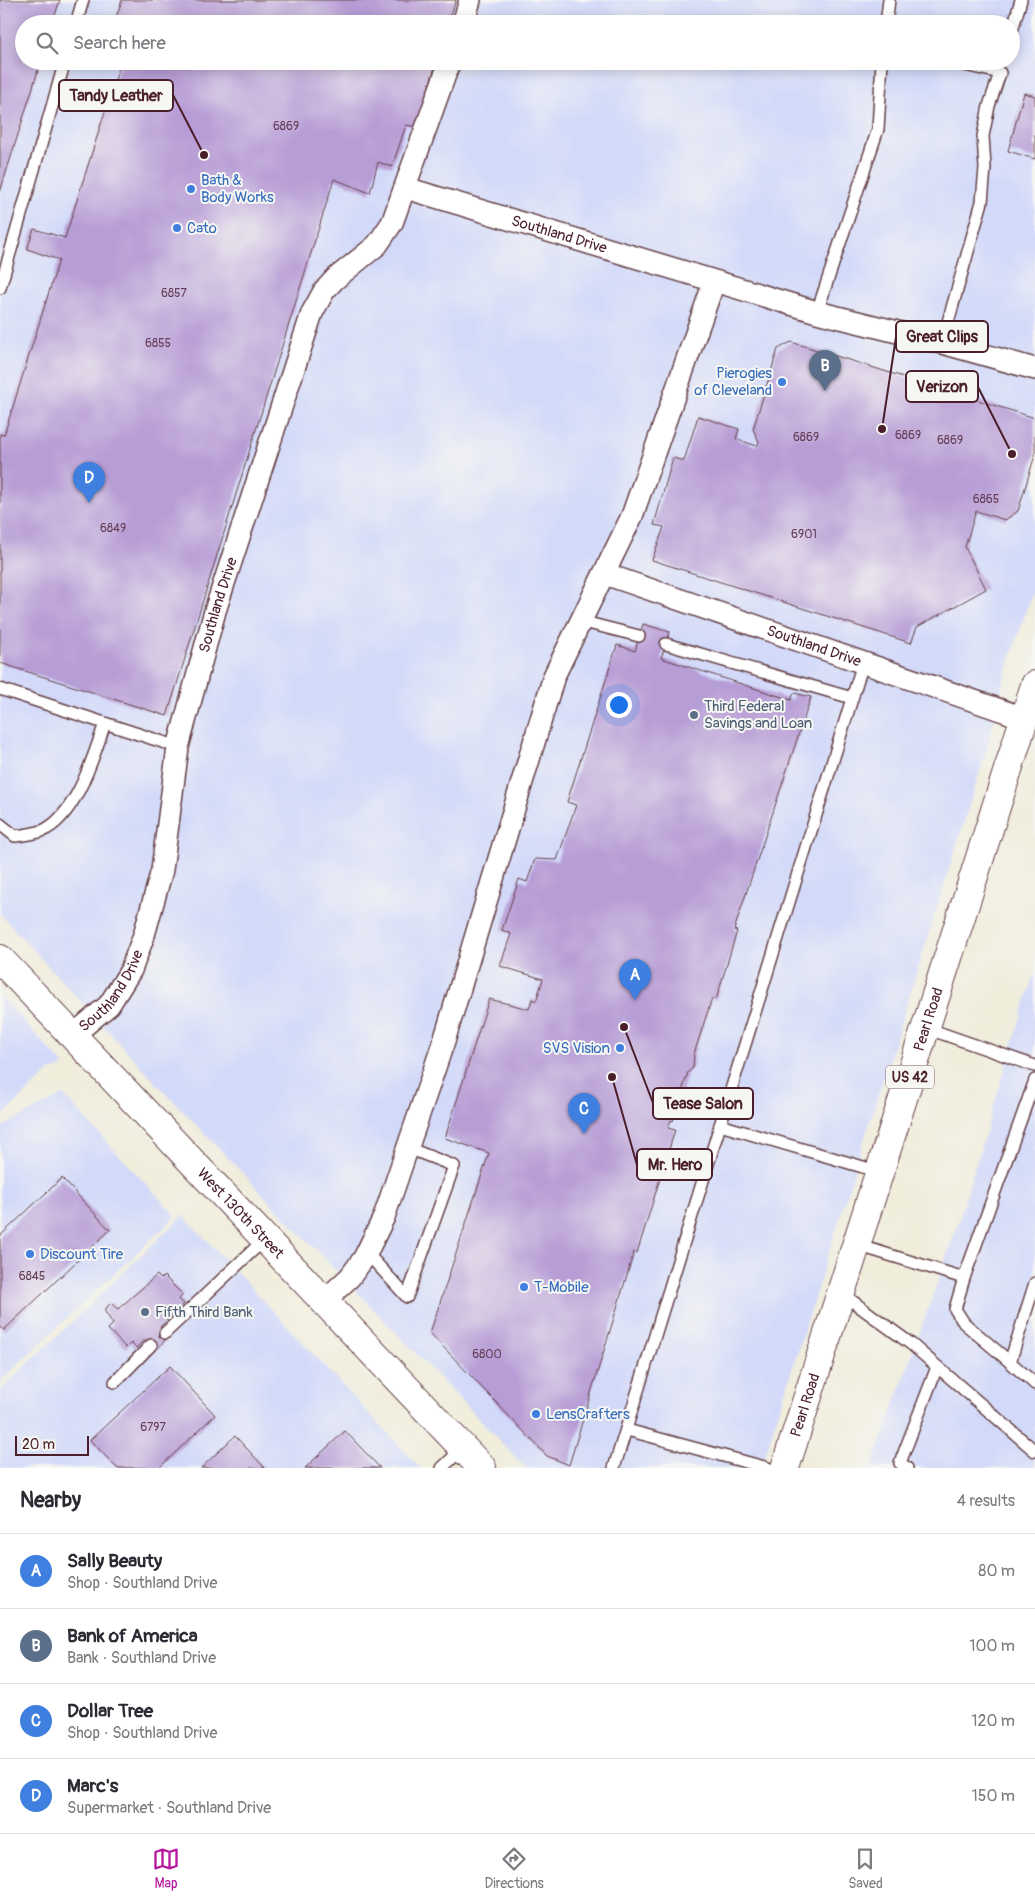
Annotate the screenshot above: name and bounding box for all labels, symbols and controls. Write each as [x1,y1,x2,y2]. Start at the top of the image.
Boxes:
search box [15,15,1020,70]
icon: search [33,29,61,57]
text: Search here [73,31,166,55]
callout: Tandy Leather [59,80,173,111]
text: Tandy Leather [68,86,163,106]
house number: 6869 [273,119,299,134]
place label: Bath & Body Works [201,171,274,207]
marker: Bath & Body Works [185,183,197,195]
street label: Southland Drive [509,211,610,258]
place label: Cato [187,219,217,238]
marker: Cato [171,222,183,234]
house number: 6857 [161,286,188,301]
callout: Great Clips [896,321,988,352]
text: Great Clips [906,327,979,347]
house number: 6855 [145,336,171,351]
pin: B [809,350,841,391]
place label: Pierogies of Cleveland [694,364,772,400]
callout: Verizon [906,371,978,402]
marker: Pierogies of Cleveland [776,376,788,388]
text: Verizon [916,377,968,397]
house number: 6869 [895,428,921,443]
house number: 6869 [793,430,819,445]
house number: 6869 [937,433,963,448]
pin: D [73,462,105,503]
house number: 6865 [973,492,999,507]
house number: 6849 [100,521,126,536]
house number: 6901 [791,527,817,542]
street label: Southland Drive [195,554,242,655]
street label: Southland Drive [764,621,864,672]
your location [606,692,632,718]
place label: Third Federal Savings and Loan [704,697,812,733]
marker: Third Federal Savings and Loan [688,709,700,721]
street label: Southland Drive [75,947,148,1036]
pin: A [619,959,651,1000]
street label: Pearl Road [910,985,948,1054]
place label: SVS Vision [543,1039,610,1058]
marker: SVS Vision [614,1042,626,1054]
road number: US 42 [886,1066,934,1088]
callout: Tease Salon [653,1088,753,1119]
pin: C [568,1093,600,1134]
text: Tease Salon [662,1094,743,1114]
callout: Mr. Hero [637,1149,712,1180]
text: Mr. Hero [648,1155,703,1175]
street label: West 130th Street [193,1164,288,1263]
place label: Discount Tire [40,1245,124,1264]
marker: Discount Tire [24,1248,36,1260]
house number: 6845 [19,1269,45,1284]
place label: T-Mobile [534,1278,589,1297]
marker: T-Mobile [518,1281,530,1293]
place label: Fifth Third Bank [155,1303,253,1322]
marker: Fifth Third Bank [139,1306,151,1318]
house number: 6800 [472,1347,502,1362]
street label: Pearl Road [786,1371,825,1440]
place label: LensCrafters [546,1405,630,1424]
marker: LensCrafters [530,1408,542,1420]
house number: 6797 [140,1420,167,1435]
scale bar [15,1433,89,1456]
text: 20 m [22,1436,55,1453]
text: Nearby [20,1487,81,1514]
text: 4 results [957,1491,1015,1511]
text: Sally Beauty [67,1549,162,1573]
text: A [31,1561,41,1581]
text: 80 m [978,1561,1015,1581]
text: Shop · Southland Drive [67,1573,217,1593]
text: Bank of America [67,1624,198,1648]
text: B [31,1636,41,1656]
text: 100 m [969,1636,1015,1656]
text: Bank · Southland Drive [67,1648,216,1668]
text: Dollar Tree [67,1699,153,1723]
text: C [31,1711,41,1731]
text: 120 m [971,1711,1015,1731]
text: Shop · Southland Drive [67,1723,217,1743]
text: Marc's [67,1774,118,1798]
text: D [31,1786,41,1806]
text: 150 m [971,1786,1015,1806]
text: Supermarket · Southland Drive [67,1798,271,1818]
tab: Map [152,1845,180,1892]
tab: Directions [484,1845,544,1892]
tab: Saved [848,1845,883,1892]

